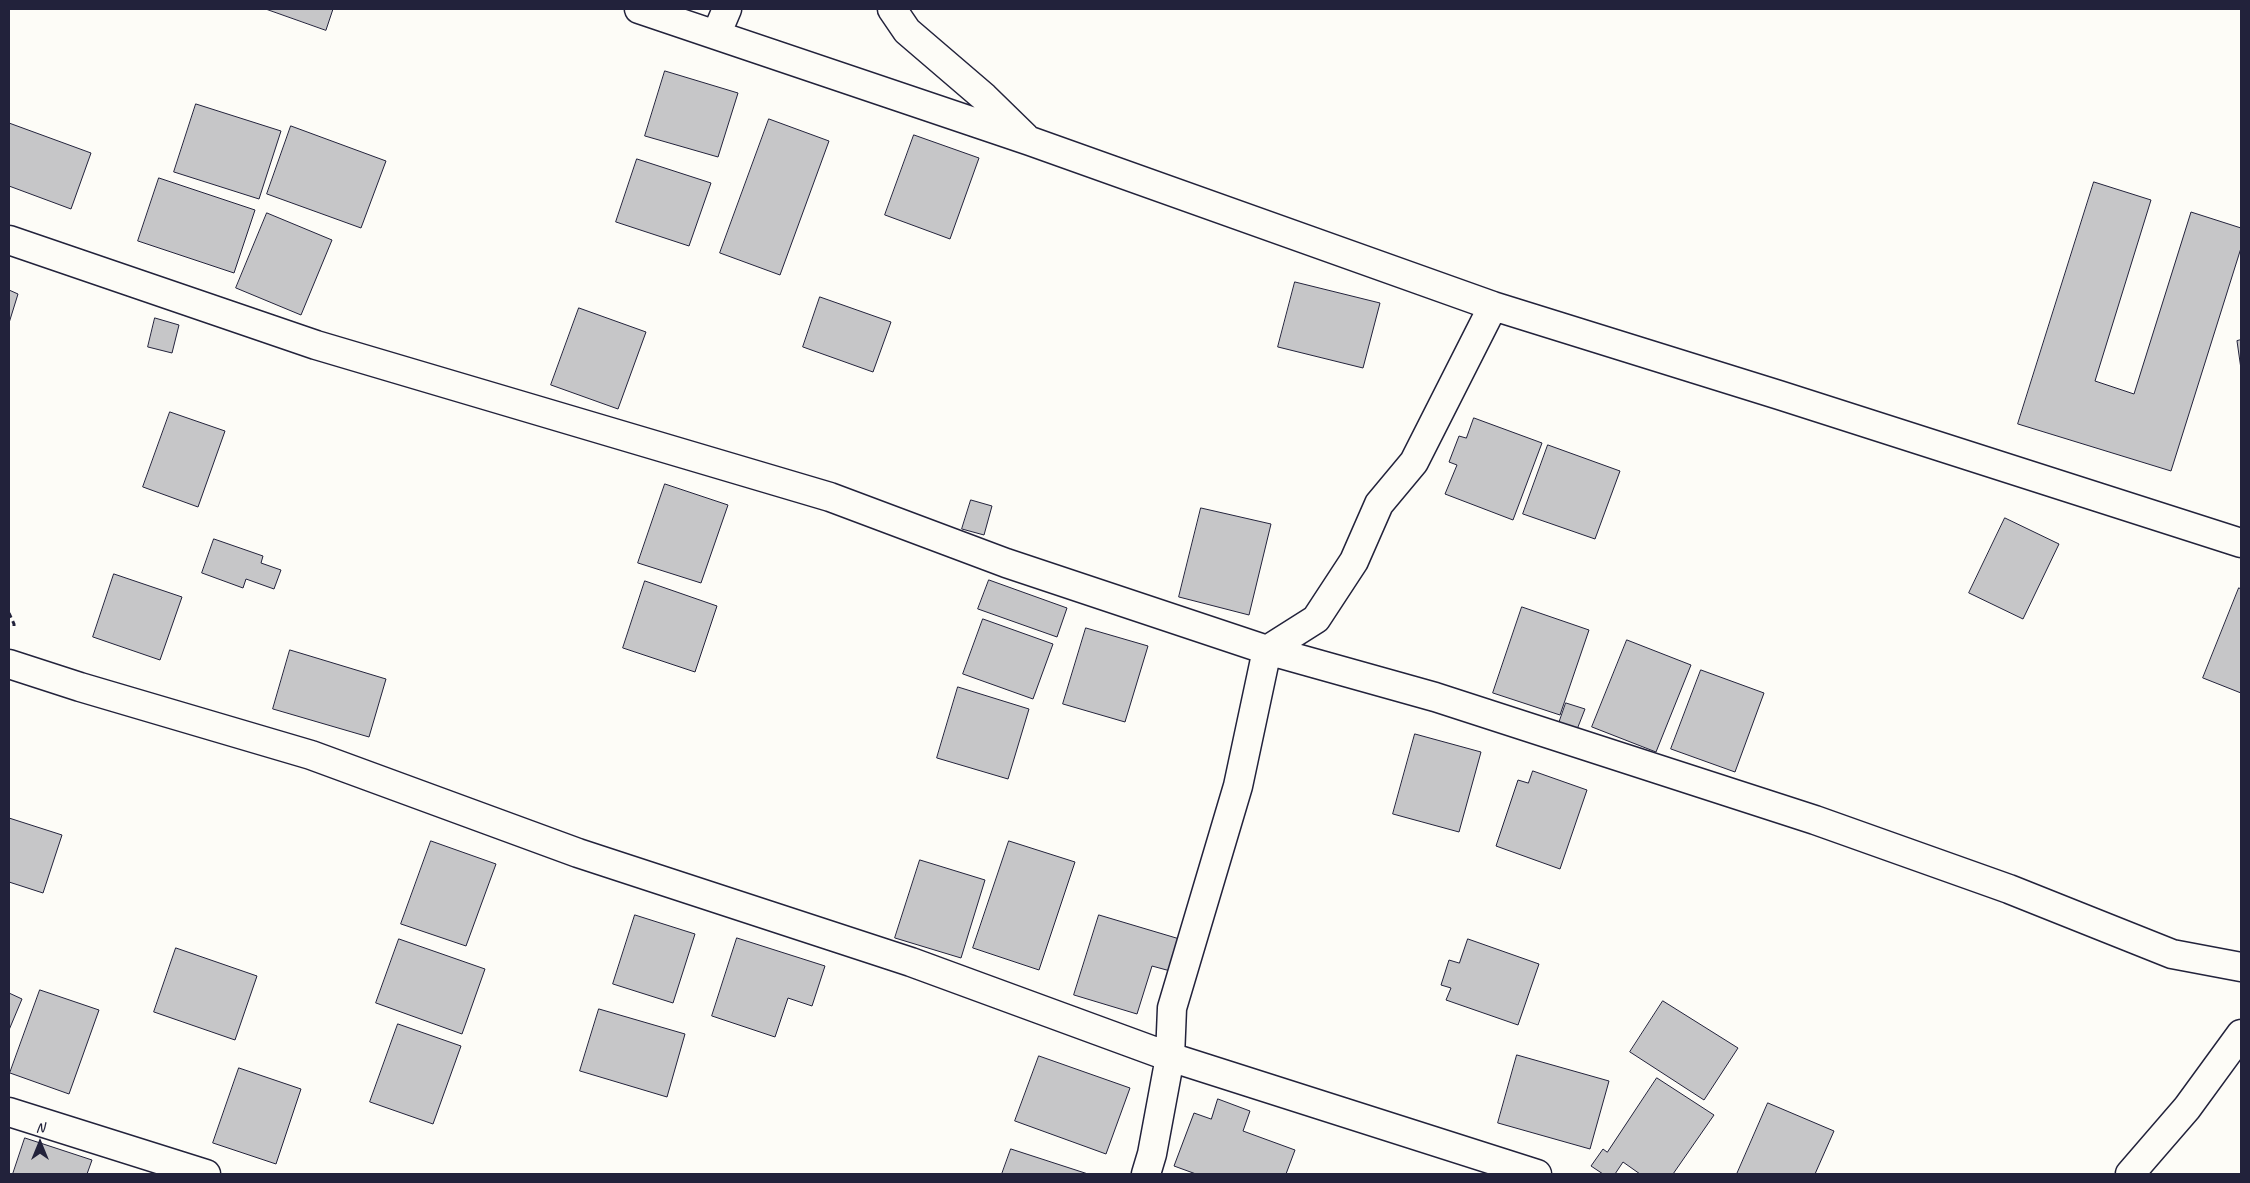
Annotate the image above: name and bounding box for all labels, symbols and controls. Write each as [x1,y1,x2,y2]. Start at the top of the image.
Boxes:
north arrow [15,1118,65,1168]
text: N [36,1119,44,1136]

